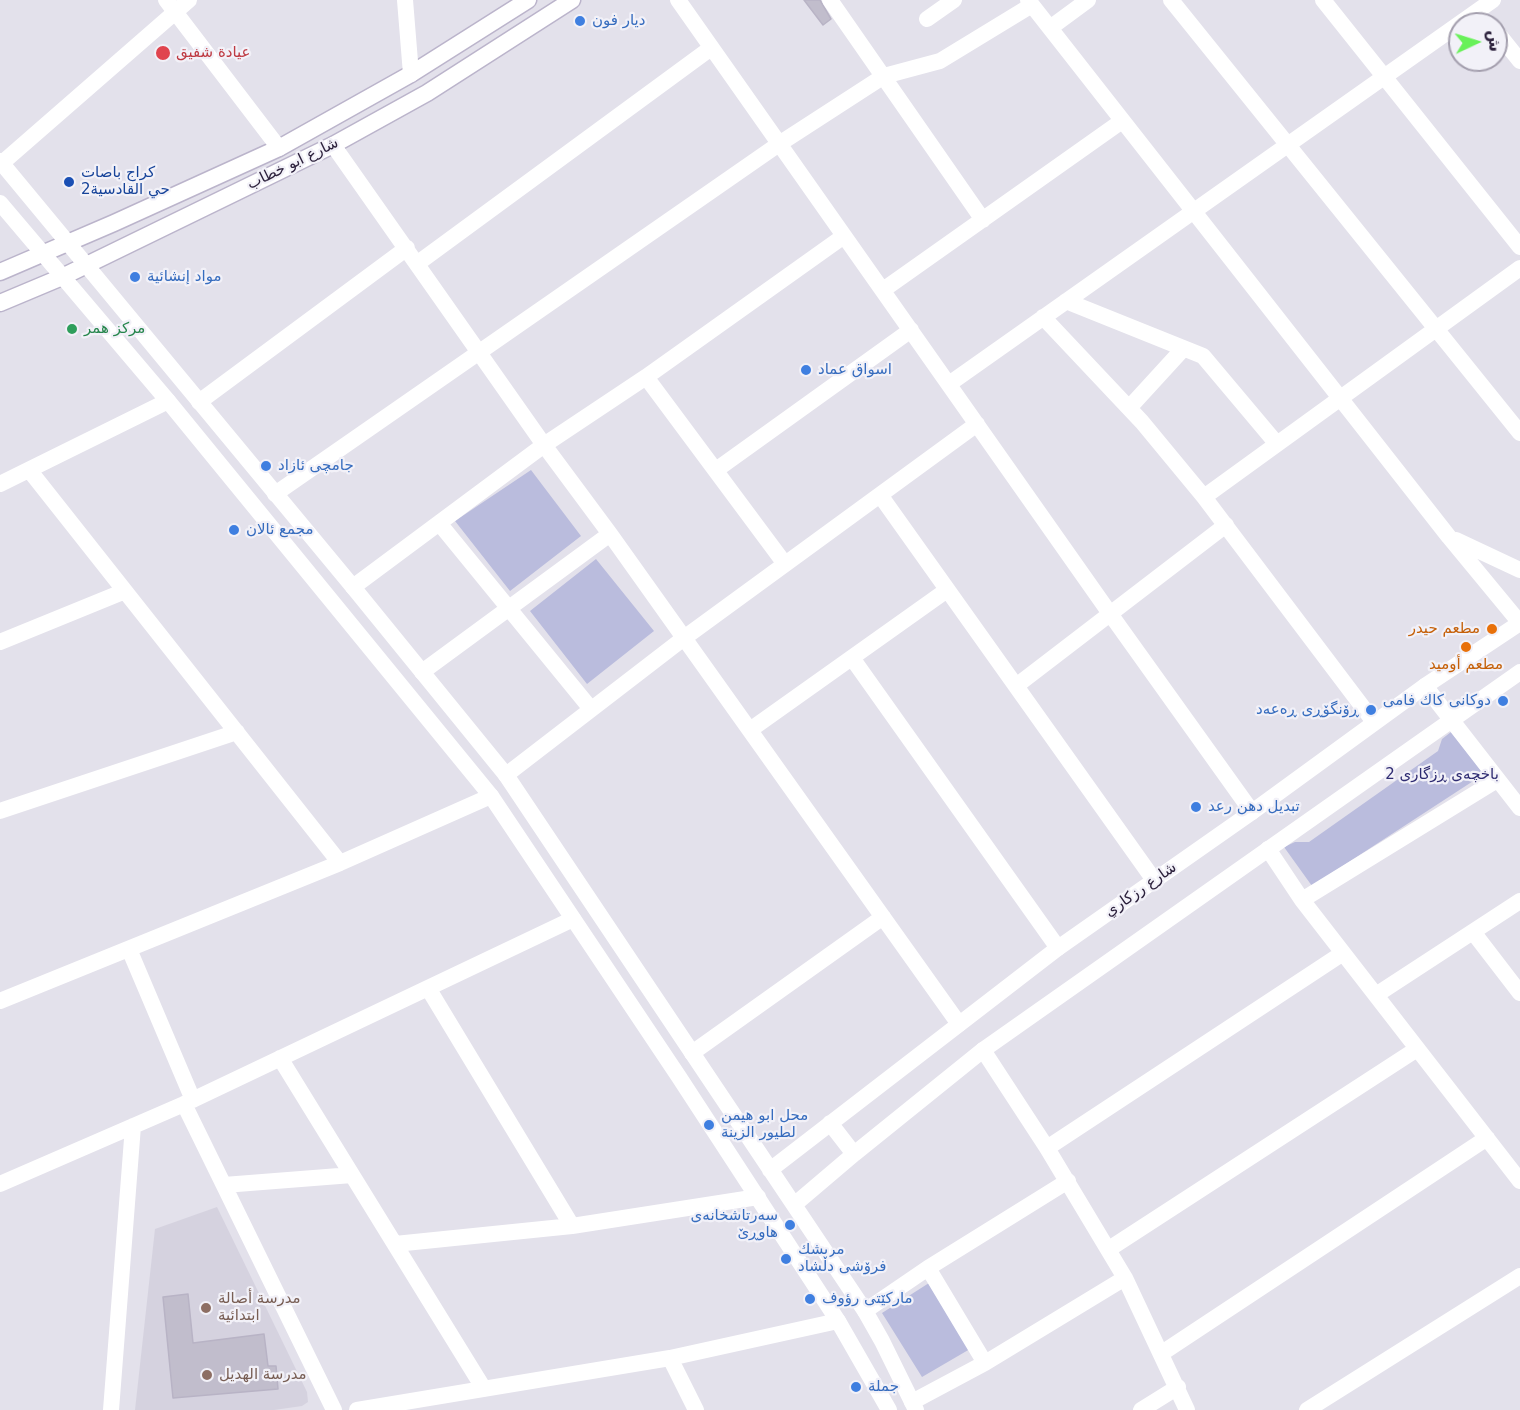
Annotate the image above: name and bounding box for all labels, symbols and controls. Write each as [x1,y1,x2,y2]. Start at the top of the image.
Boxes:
place label: ديار فون [592,12,645,30]
north arrow [1448,12,1508,72]
marker: ديار فون [573,14,587,28]
text: ش [1484,29,1505,53]
marker: عيادة شفيق [154,44,172,62]
place label: عيادة شفيق [176,44,251,62]
street label: شارع ابو خطاب [244,134,342,194]
place label: كراج باصات حي القادسية2 [81,164,170,199]
marker: كراج باصات حي القادسية2 [62,175,76,189]
place label: مواد إنشائية [147,268,221,286]
marker: مواد إنشائية [128,270,142,284]
place label: مركز همر [84,320,145,338]
marker: مركز همر [65,322,79,336]
place label: اسواق عماد [818,361,892,379]
marker: اسواق عماد [799,363,813,377]
place label: جامچی ئازاد [278,457,354,475]
marker: جامچی ئازاد [259,459,273,473]
place label: مجمع ئالان [246,521,313,539]
marker: مجمع ئالان [227,523,241,537]
place label: مطعم حيدر [1409,620,1480,638]
marker: مطعم حيدر [1485,622,1499,636]
marker: مطعم أوميد [1459,640,1473,654]
place label: مطعم أوميد [1429,656,1503,674]
place label: دوكانى كاك فامى [1383,692,1491,710]
marker: دوكانى كاك فامى [1496,694,1510,708]
place label: ڕۆنگۆڕی ڕەعەد [1256,701,1359,719]
marker: ڕۆنگۆڕی ڕەعەد [1364,703,1378,717]
park label: باخچەی ڕزگاری 2 [1385,766,1499,784]
place label: تبديل دهن رعد [1208,798,1300,816]
marker: تبديل دهن رعد [1189,800,1203,814]
street label: شارع رزكاري [1102,859,1180,921]
place label: محل ابو هيمن لطيور الزينة [721,1107,808,1142]
marker: محل ابو هيمن لطيور الزينة [702,1118,716,1132]
place label: سەرتاشخانەى ھاوڕێ [691,1207,778,1242]
marker: سەرتاشخانەى ھاوڕێ [783,1218,797,1232]
place label: مريشك فرۆشى دڵشاد [798,1241,886,1276]
marker: مريشك فرۆشى دڵشاد [779,1252,793,1266]
place label: مدرسة أصالة ابتدائية [218,1290,301,1325]
place label: ماركێتى رؤوف [822,1290,913,1308]
marker: ماركێتى رؤوف [803,1292,817,1306]
marker: مدرسة أصالة ابتدائية [199,1301,213,1315]
place label: مدرسة الهديل [219,1366,307,1384]
marker: مدرسة الهديل [200,1368,214,1382]
place label: جملة [868,1378,899,1396]
marker: جملة [849,1380,863,1394]

